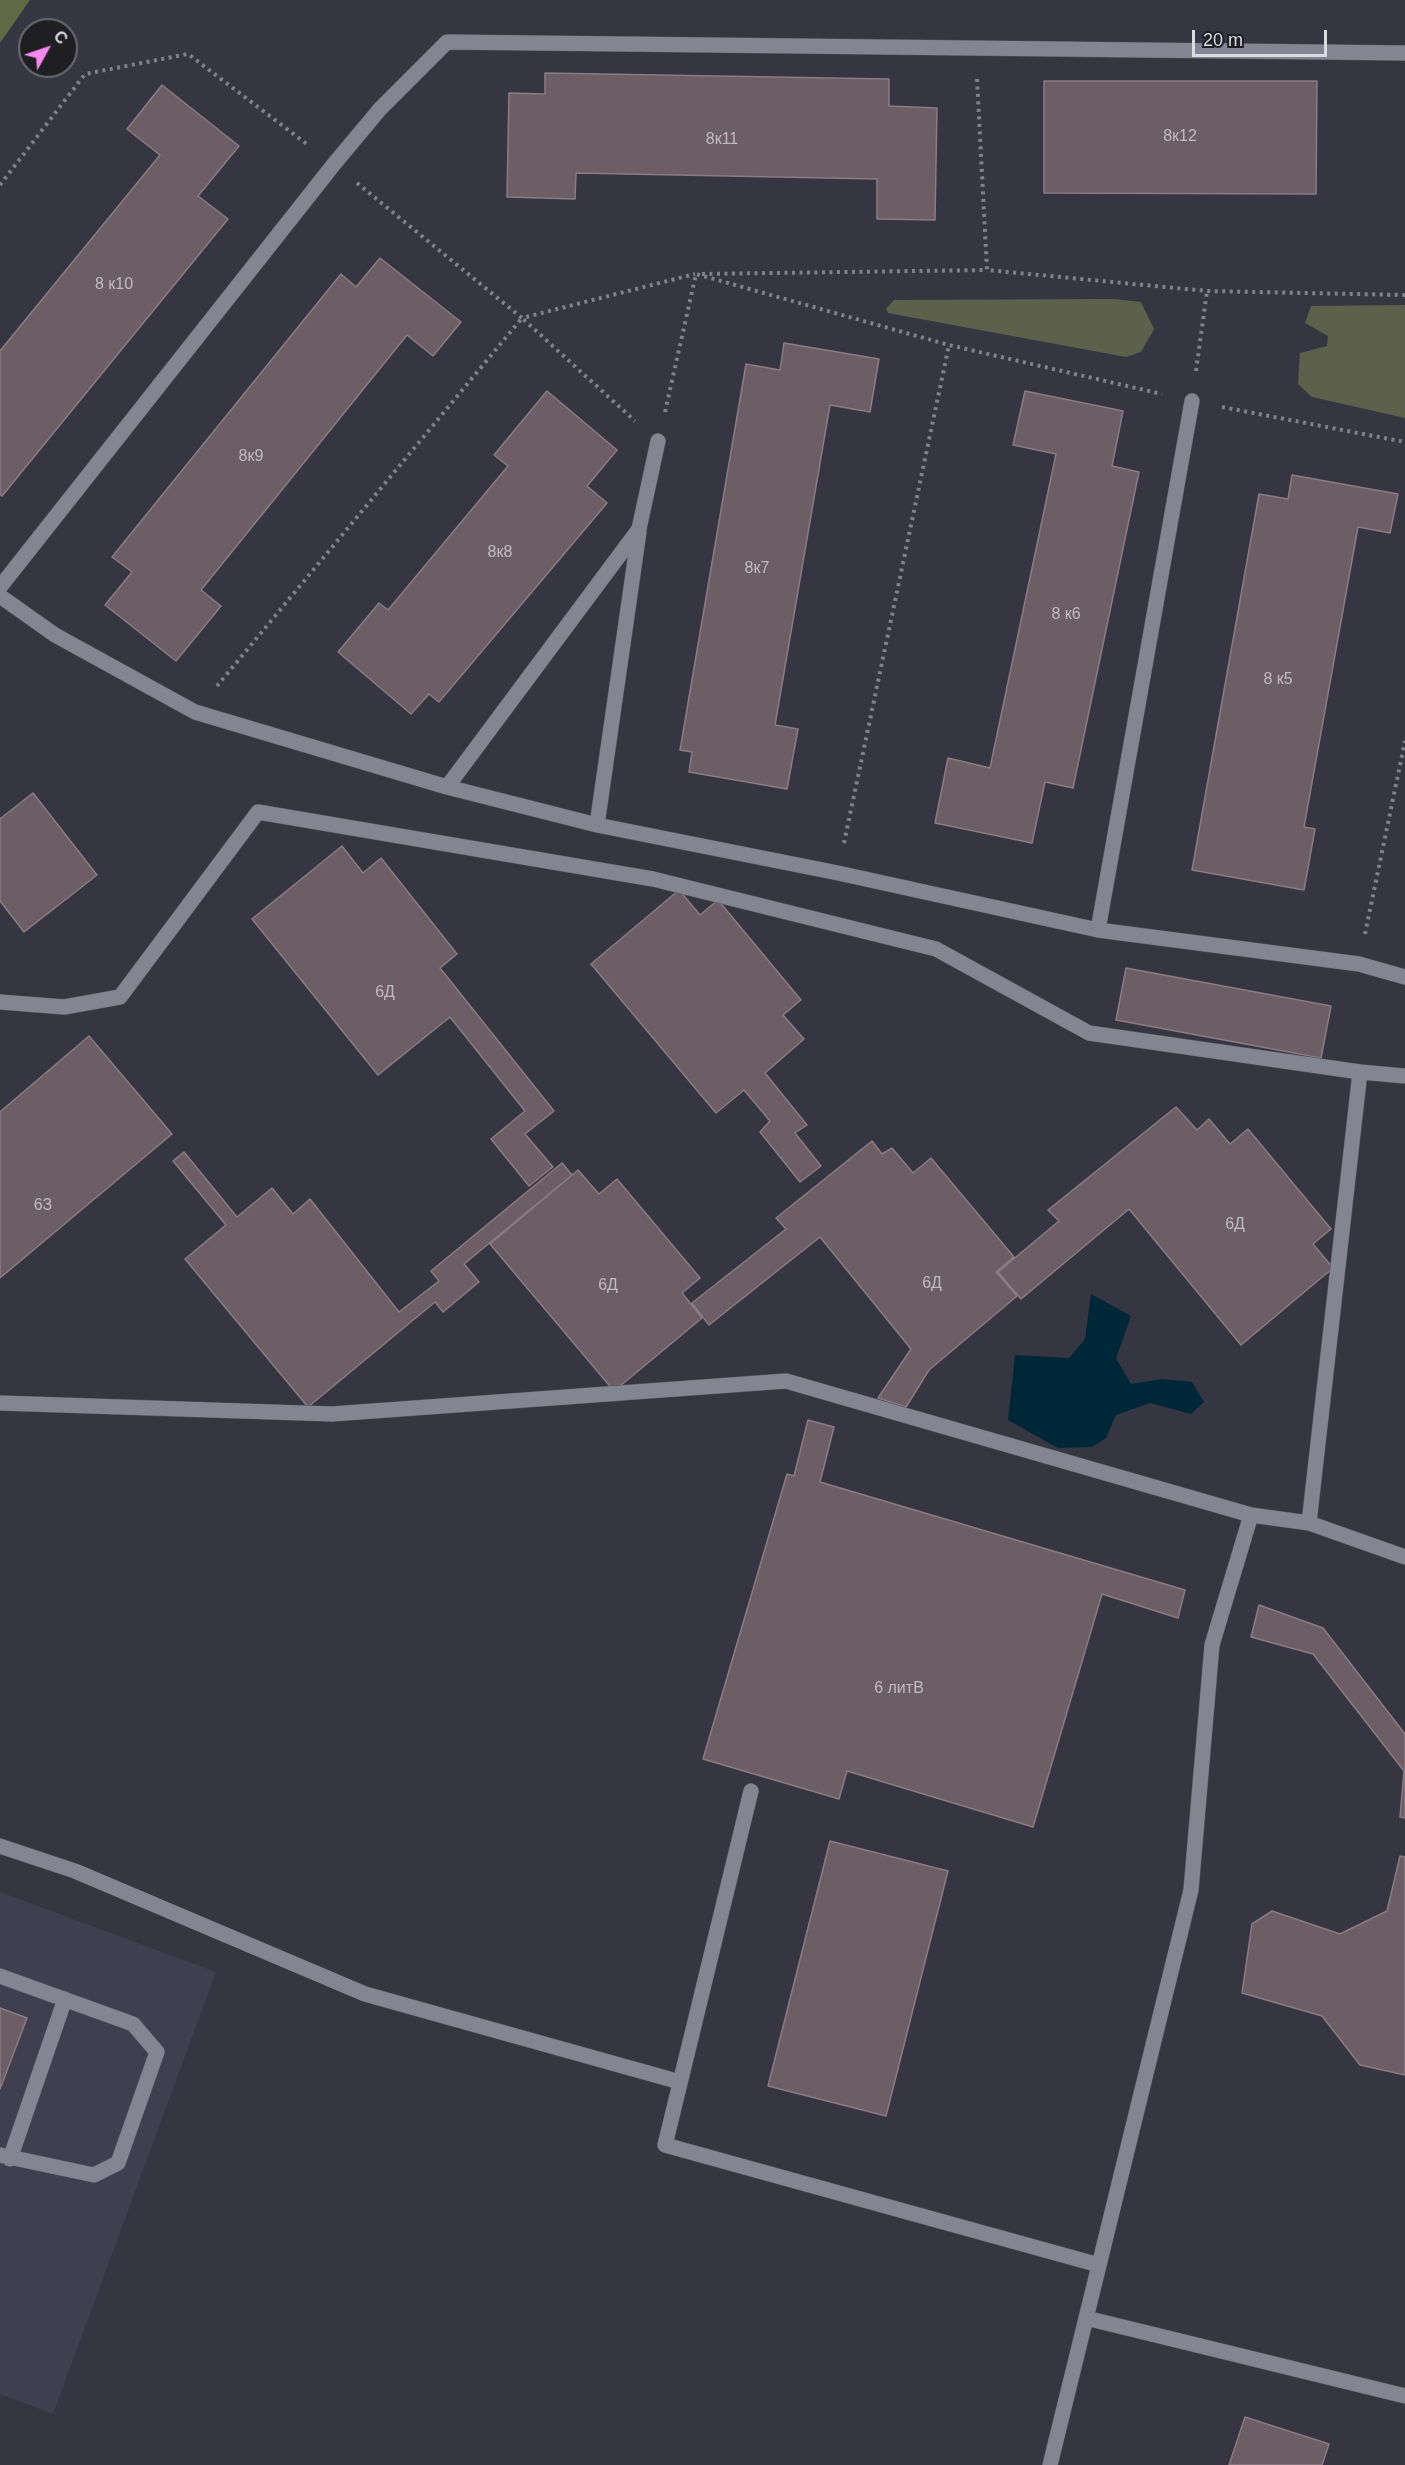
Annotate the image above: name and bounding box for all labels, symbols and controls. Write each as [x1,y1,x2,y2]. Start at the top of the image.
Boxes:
north arrow [18,18,78,78]
scale bar [1195,18,1330,56]
text: С [50,28,71,47]
text: 20 m [1203,30,1243,50]
house number: 8к12 [1163,127,1197,147]
house number: 8к11 [706,130,738,150]
house number: 8 к10 [95,275,133,295]
house number: 8к9 [239,447,263,467]
house number: 8к8 [488,543,512,563]
house number: 8к7 [745,559,769,579]
house number: 8 к6 [1051,605,1081,625]
house number: 8 к5 [1263,670,1293,690]
house number: 6Д [375,983,395,1003]
house number: 6З [34,1196,52,1216]
house number: 6Д [1225,1215,1245,1235]
house number: 6Д [922,1274,942,1294]
house number: 6Д [598,1276,618,1296]
house number: 6 литВ [874,1679,924,1699]

